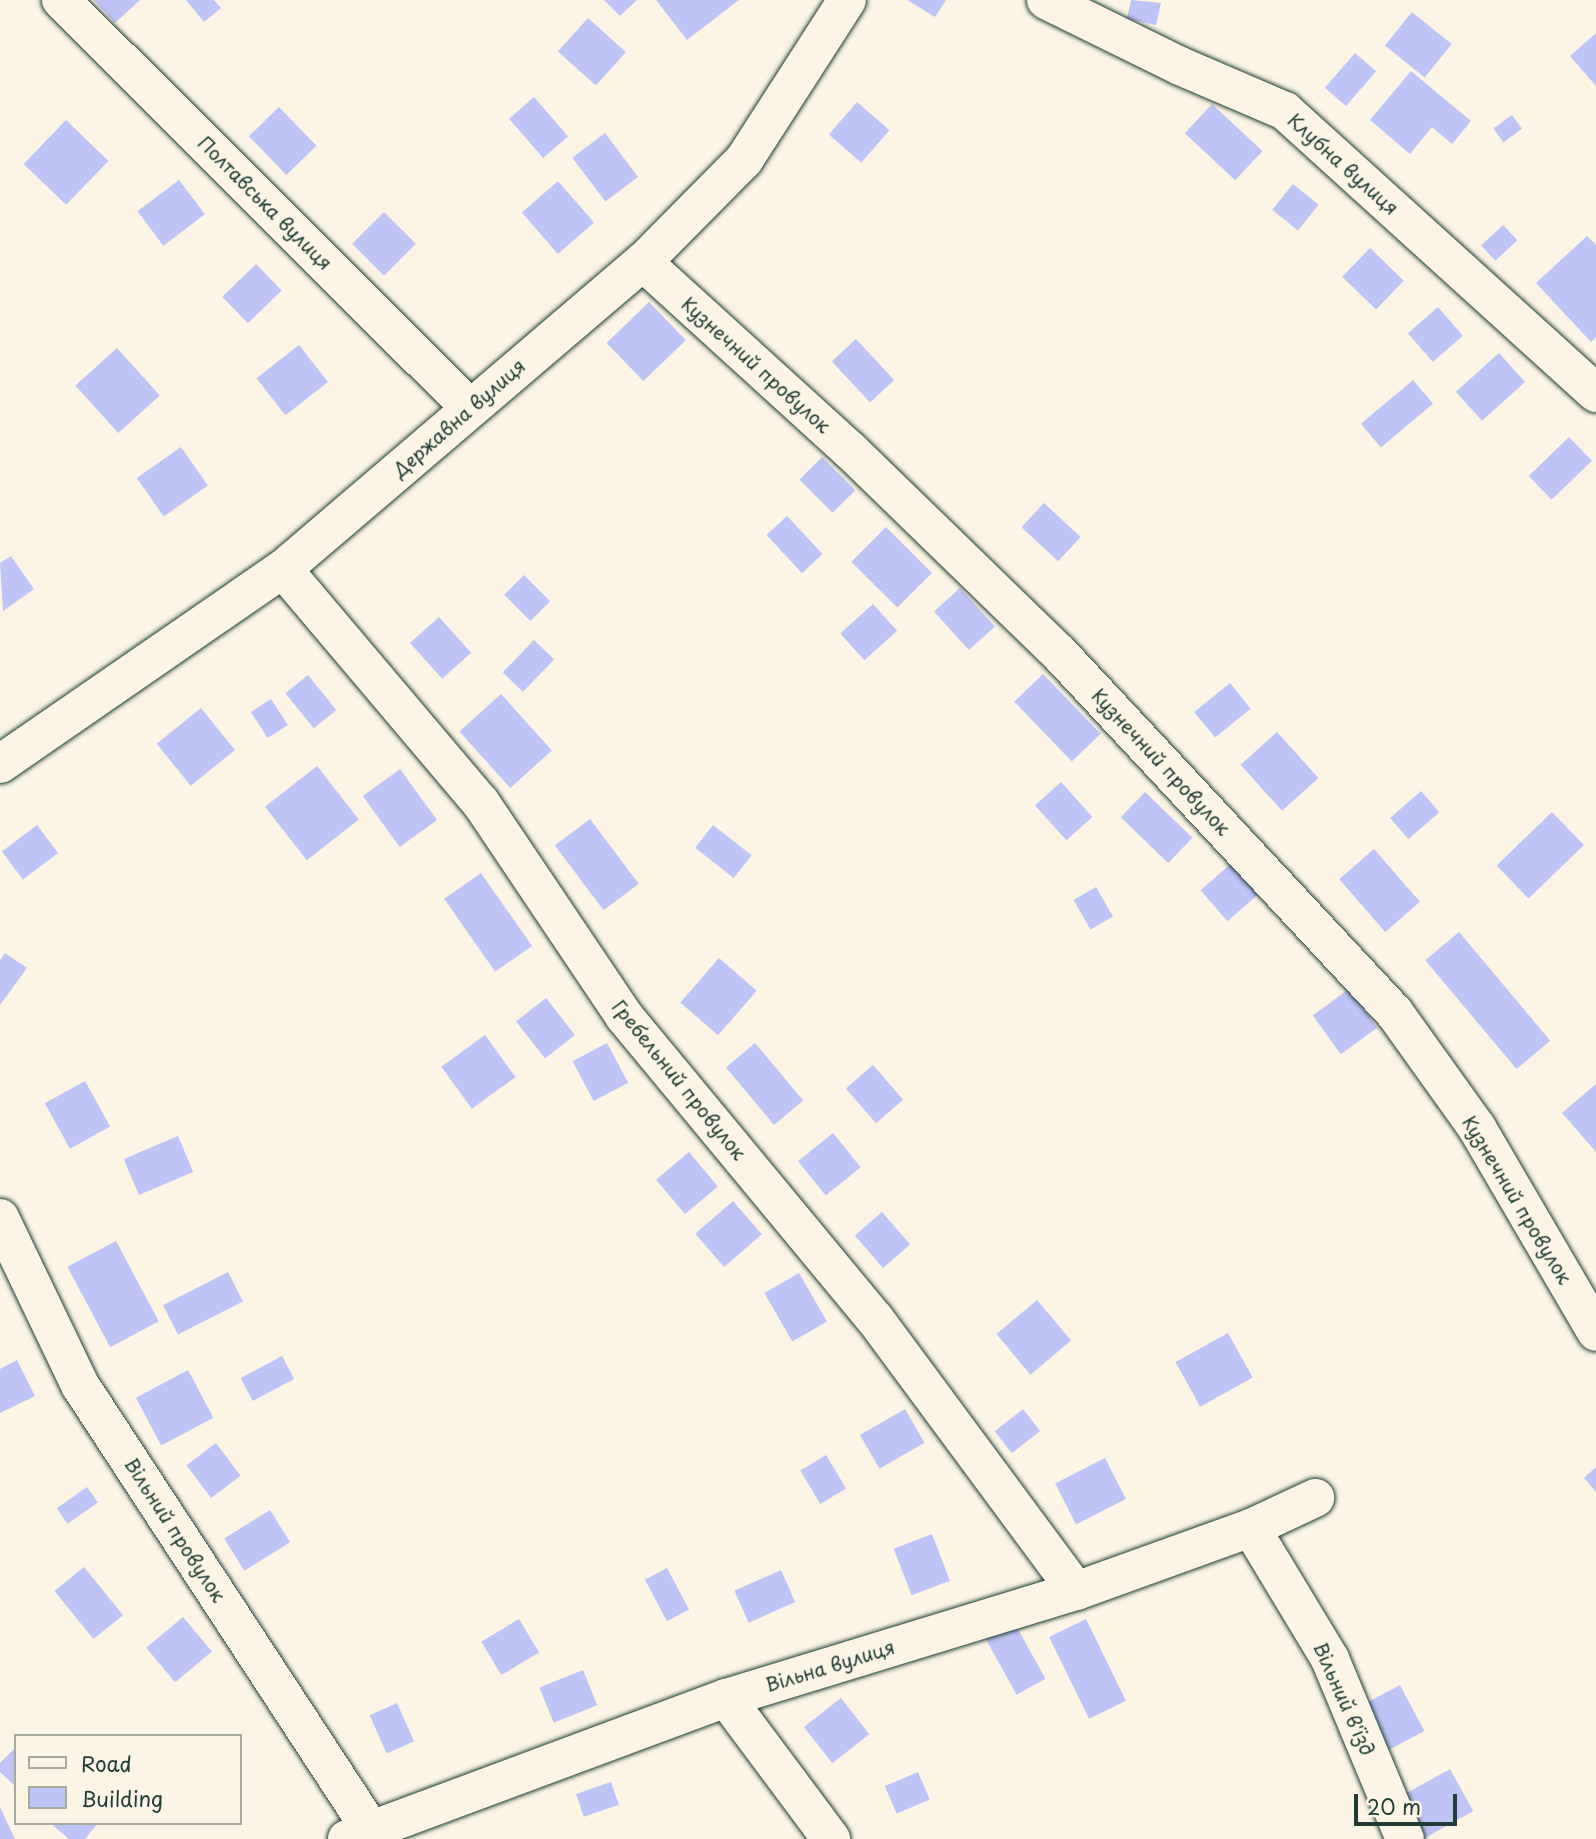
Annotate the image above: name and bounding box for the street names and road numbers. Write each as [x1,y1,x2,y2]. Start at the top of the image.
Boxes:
street label: Клубна вулиця [1283,108,1403,220]
street label: Полтавська вулиця [193,131,337,275]
street label: Кузнечний провулок [677,292,835,438]
street label: Державна вулиця [388,354,530,482]
street label: Кузнечний провулок [1087,684,1235,840]
street label: Гребельний провулок [608,996,750,1164]
street label: Кузнечний провулок [1458,1112,1576,1288]
street label: Вільний провулок [120,1454,230,1606]
street label: Вільна вулиця [762,1635,898,1697]
street label: Вільний в'їзд [1309,1639,1379,1759]

